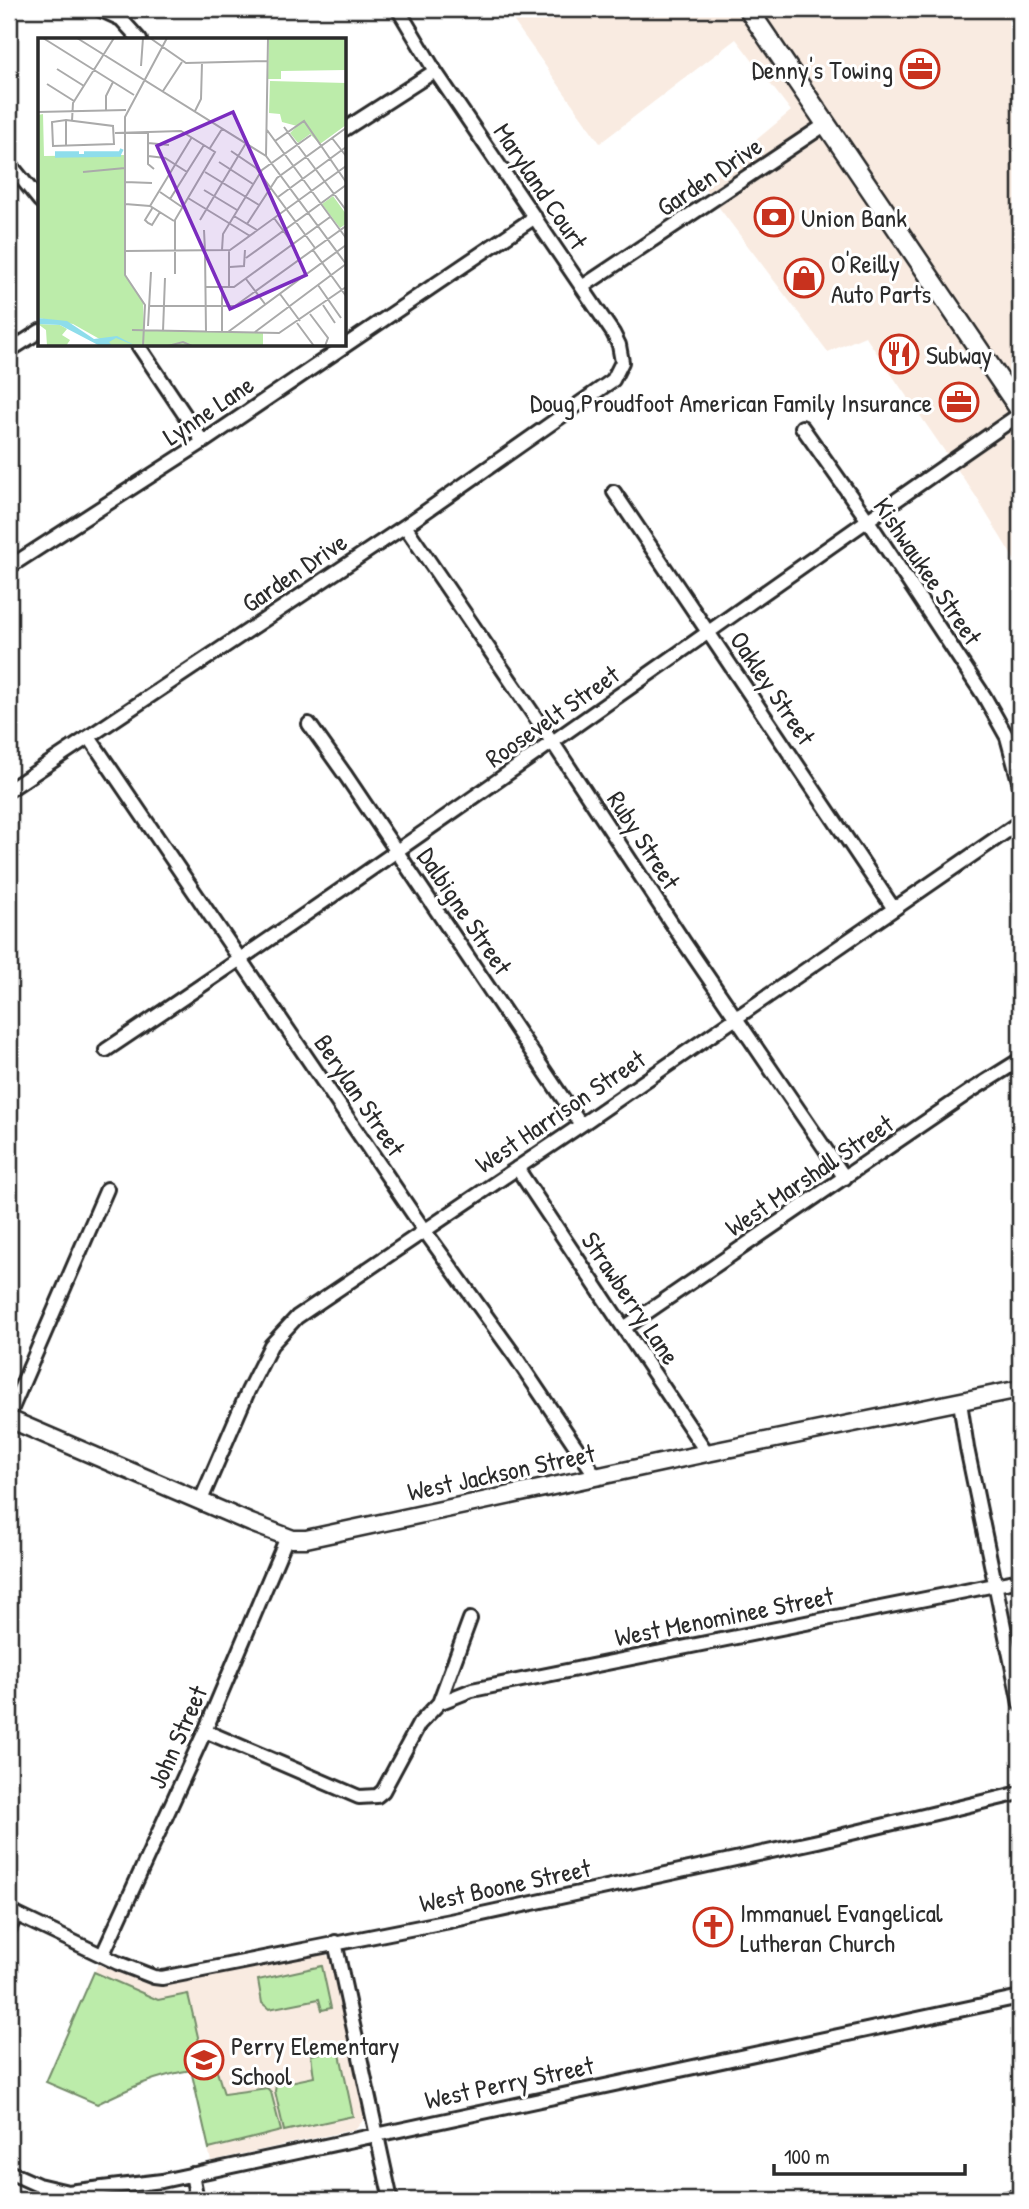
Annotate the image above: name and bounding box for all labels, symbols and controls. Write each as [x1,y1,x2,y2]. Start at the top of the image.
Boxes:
inset map [38,38,346,346]
office icon: Denny's Towing [899,48,941,90]
place label: Denny's Towing [752,52,893,87]
street label: Maryland Court [486,116,597,257]
street label: Garden Drive [650,128,768,224]
bank icon: Union Bank [753,196,795,238]
place label: Union Bank [801,200,907,235]
place label: O'Reilly Auto Parts [831,246,931,311]
shop icon: O'Reilly Auto Parts [783,257,825,299]
restaurant icon: Subway [878,333,920,375]
place label: Subway [926,337,992,372]
street label: Lynne Lane [156,367,260,453]
office icon: Doug Proudfoot American Family Insurance [938,381,980,423]
place label: Doug Proudfoot American Family Insurance [530,385,932,420]
street label: Kishwaukee Street [866,490,991,653]
street label: Garden Drive [235,524,353,620]
street label: Oakley Street [722,624,825,753]
street label: Roosevelt Street [478,656,627,775]
street label: Ruby Street [599,784,689,897]
street label: Dalbigne Street [410,841,521,982]
street label: Berylan Street [306,1027,414,1164]
street label: West Harrison Street [468,1040,653,1181]
street label: West Marshall Street [718,1105,901,1244]
street label: Strawberry Lane [574,1225,688,1371]
street label: West Jackson Street [404,1435,599,1509]
street label: West Menominee Street [612,1577,837,1654]
street label: John Street [139,1679,216,1794]
street label: West Boone Street [416,1850,595,1920]
place label: Immanuel Evangelical Lutheran Church [740,1895,943,1960]
church icon: Immanuel Evangelical Lutheran Church [692,1906,734,1948]
place label: Perry Elementary School [231,2028,400,2093]
school or university icon: Perry Elementary School [183,2039,225,2081]
street label: West Perry Street [421,2047,598,2117]
scale bar [774,2132,964,2176]
text: 100 m [784,2142,830,2171]

